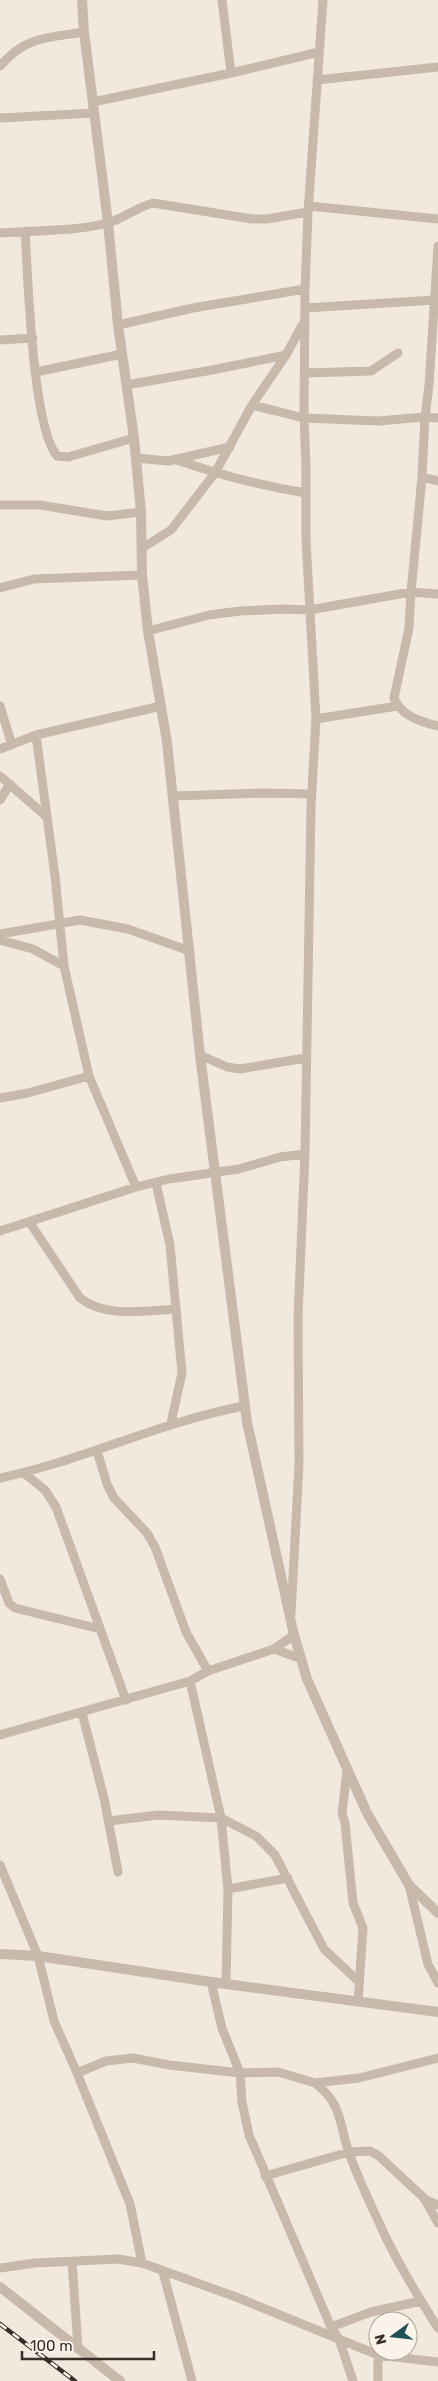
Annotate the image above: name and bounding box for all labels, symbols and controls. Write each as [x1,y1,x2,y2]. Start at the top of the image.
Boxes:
north arrow [368,2311,418,2361]
scale bar [22,2328,155,2360]
text: N [371,2332,390,2346]
text: 100 m [30,2337,72,2355]

